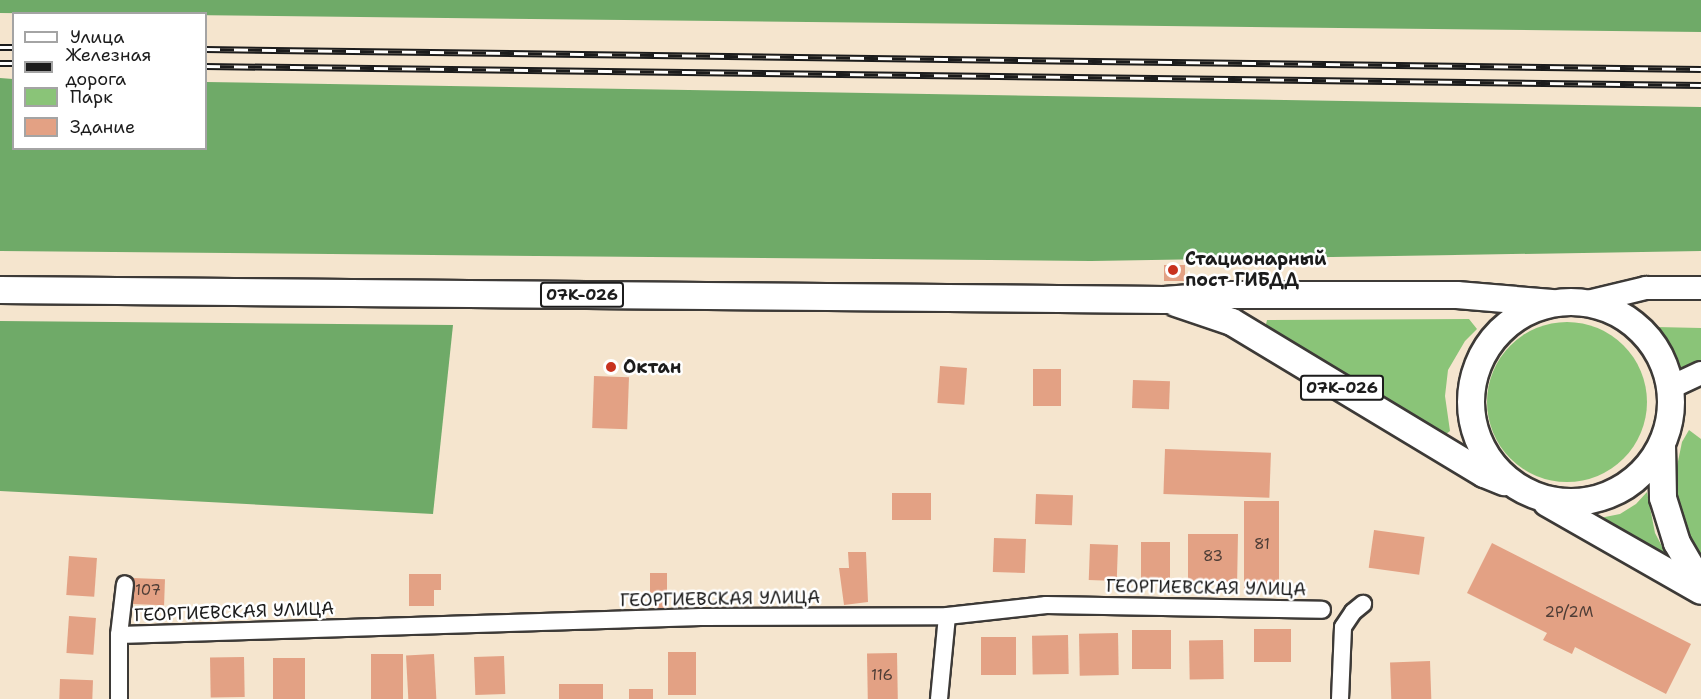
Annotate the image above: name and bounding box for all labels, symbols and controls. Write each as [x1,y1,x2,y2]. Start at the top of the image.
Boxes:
legend [12,12,207,150]
text: Улица [70,25,124,49]
text: Железная дорога [65,43,151,91]
text: Парк [70,85,113,109]
text: Здание [70,115,135,139]
place label: Стационарный пост ГИБДД [1185,249,1326,292]
marker: Стационарный пост ГИБДД [1166,263,1180,277]
road number: 07К-026 [538,282,626,308]
place label: Октан [623,356,681,378]
marker: Октан [604,360,618,374]
road number: 07К-026 [1298,375,1386,401]
house number: 81 [1254,536,1270,554]
house number: 83 [1203,548,1223,566]
street label: ГЕОРГИЕВСКАЯ УЛИЦА [1106,575,1306,601]
house number: 107 [135,582,161,600]
street label: ГЕОРГИЕВСКАЯ УЛИЦА [620,586,820,612]
street label: ГЕОРГИЕВСКАЯ УЛИЦА [134,598,334,626]
house number: 2Р/2М [1545,604,1593,622]
house number: 116 [871,667,893,685]

